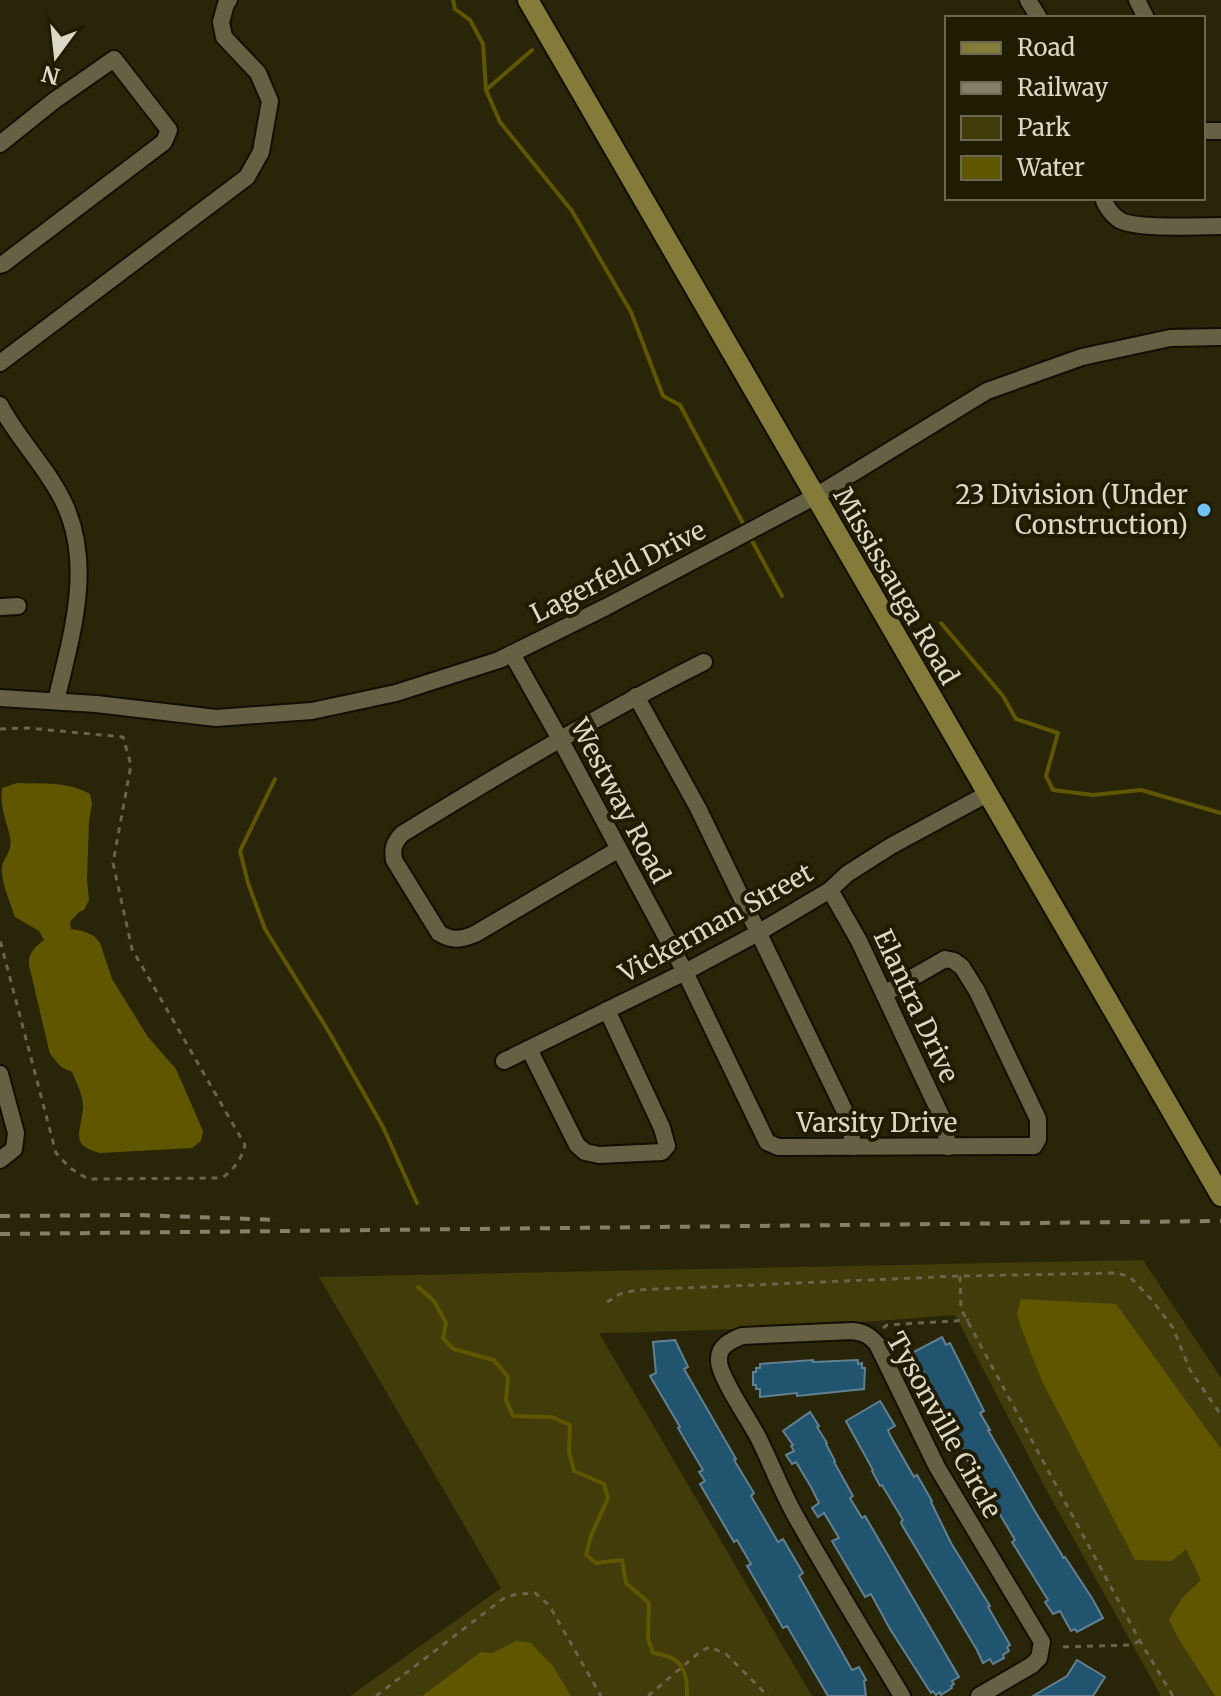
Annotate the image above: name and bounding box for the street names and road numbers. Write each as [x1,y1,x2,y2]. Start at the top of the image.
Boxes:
street label: Mississauga Road [827,481,966,690]
street label: Lagerfeld Drive [525,513,711,630]
street label: Westway Road [563,712,678,889]
street label: Vickerman Street [612,856,819,990]
street label: Elantra Drive [867,924,966,1087]
street label: Varsity Drive [796,1106,957,1139]
street label: Tysonville Circle [880,1326,1009,1524]

